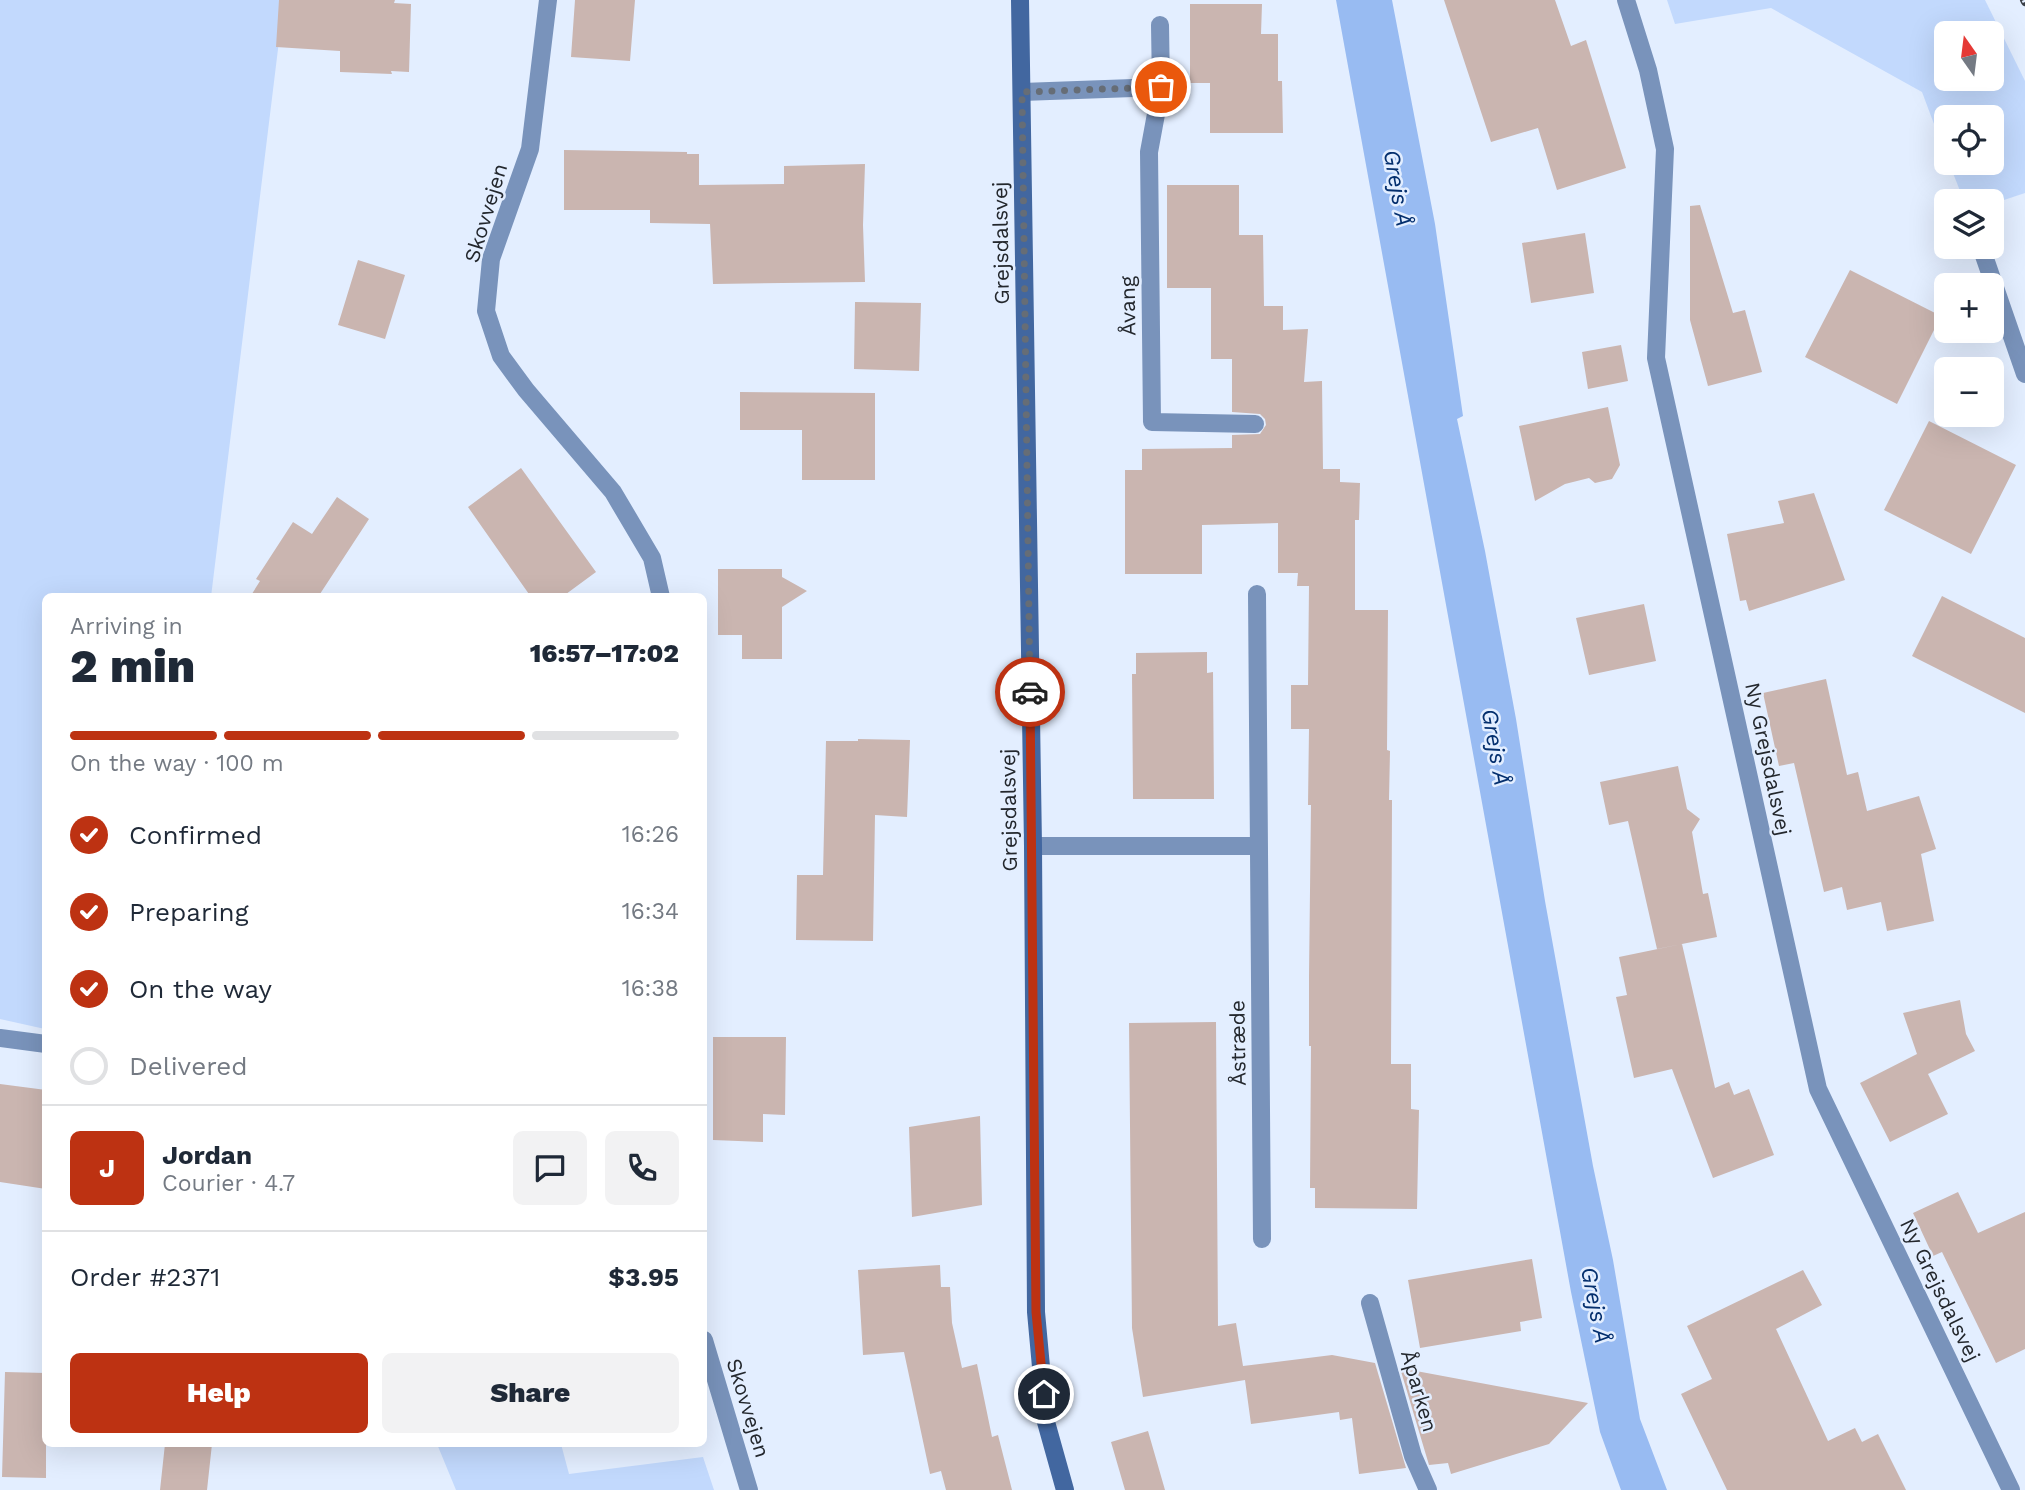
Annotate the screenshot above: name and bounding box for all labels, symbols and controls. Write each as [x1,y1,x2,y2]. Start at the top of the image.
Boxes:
north arrow [1934,21,2004,91]
map controls [1934,21,2004,427]
pin [1131,57,1191,117]
icon: bag [1142,68,1180,106]
button: locate [1934,105,2004,175]
water label: Grejs Å [1378,148,1418,228]
street label: Skovvejen [459,160,512,265]
street label: Grejsdalsvej [987,181,1014,305]
button: layers [1934,189,2004,259]
button: + [1934,273,2004,343]
street label: Åvang [1114,275,1141,336]
button: − [1934,357,2004,427]
text: Arriving in [70,613,183,640]
text: 16:57–17:02 [530,638,679,668]
text: 2 min [70,639,195,693]
courier [995,657,1065,727]
icon: car [1011,673,1049,711]
street label: Ny Grejsdalsvej [1740,680,1797,838]
water label: Grejs Å [1476,707,1516,787]
street label: Grejsdalsvej [995,748,1022,872]
text: On the way · 100 m [70,750,284,777]
icon: check [70,816,108,854]
text: Confirmed [129,820,262,850]
text: 16:26 [622,821,679,848]
icon: check [70,893,108,931]
text: Preparing [129,897,249,927]
text: 16:34 [622,898,679,925]
icon: check [70,970,108,1008]
text: On the way [129,974,272,1004]
text: 16:38 [622,975,679,1002]
street label: Åstræde [1224,1000,1251,1086]
text: Delivered [129,1051,248,1081]
button: chat [513,1131,587,1205]
button: phone [605,1131,679,1205]
text: Jordan [162,1140,252,1170]
text: J [99,1153,115,1183]
text: Courier · 4.7 [162,1170,295,1197]
street label: Ny Grejsdalsvej [1895,1214,1986,1365]
text: Order #2371 [70,1262,220,1292]
text: $3.95 [608,1262,679,1292]
water label: Grejs Å [1575,1265,1616,1346]
street label: Åparken [1396,1347,1443,1435]
button: Help [70,1353,368,1433]
button: Share [382,1353,679,1433]
street label: Skovvejen [722,1355,775,1460]
pin [1014,1364,1074,1424]
icon: home [1025,1375,1063,1413]

